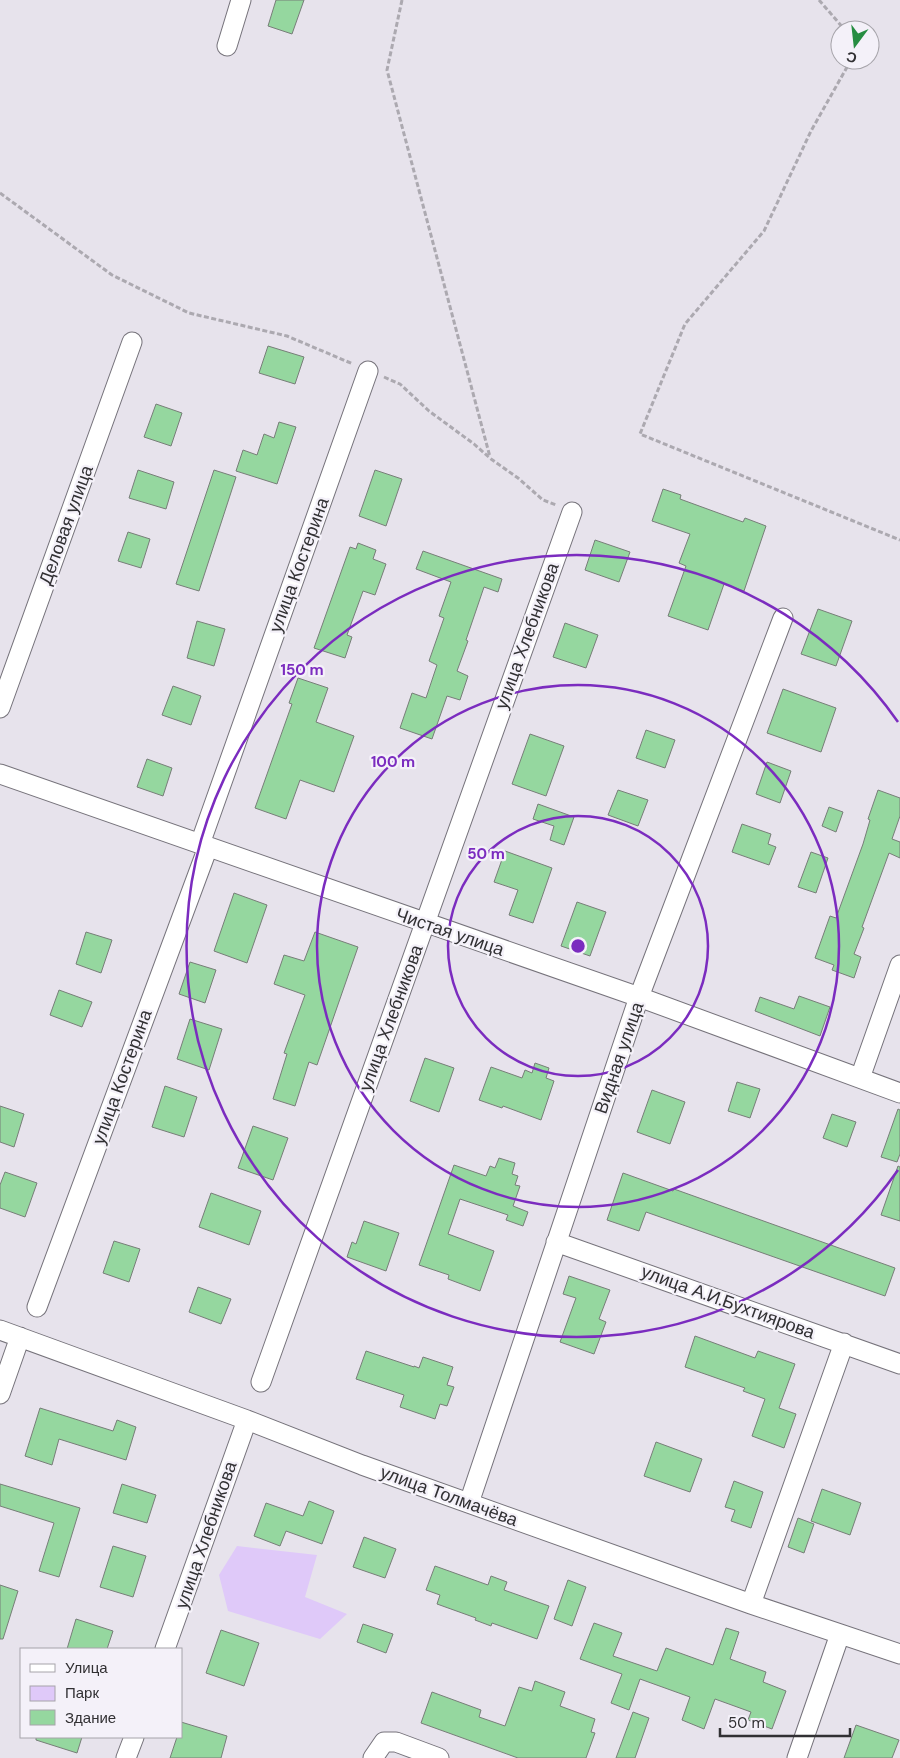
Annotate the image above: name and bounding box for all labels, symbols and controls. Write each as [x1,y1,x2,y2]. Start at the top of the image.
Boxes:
north arrow [830,20,880,70]
text: С [844,48,859,68]
street label: Деловая улица [33,461,99,588]
street label: улица Костерина [263,493,335,636]
street label: улица Хлебникова [489,558,565,713]
text: 150 m [281,660,324,680]
text: 100 m [371,752,415,772]
text: 50 m [467,844,505,864]
street label: Чистая улица [393,902,508,962]
centre of rings [569,937,587,955]
street label: улица Хлебникова [353,940,429,1095]
street label: Видная улица [589,998,650,1117]
street label: улица Костерина [86,1005,158,1148]
street label: улица А.И.Бухтиярова [638,1259,819,1345]
street label: улица Хлебникова [170,1457,243,1612]
street label: улица Толмачёва [377,1460,522,1532]
legend [20,1648,182,1738]
text: Улица [65,1658,108,1678]
text: Парк [65,1683,99,1703]
scale bar [720,1706,850,1738]
text: Здание [65,1708,116,1728]
text: 50 m [728,1713,765,1733]

